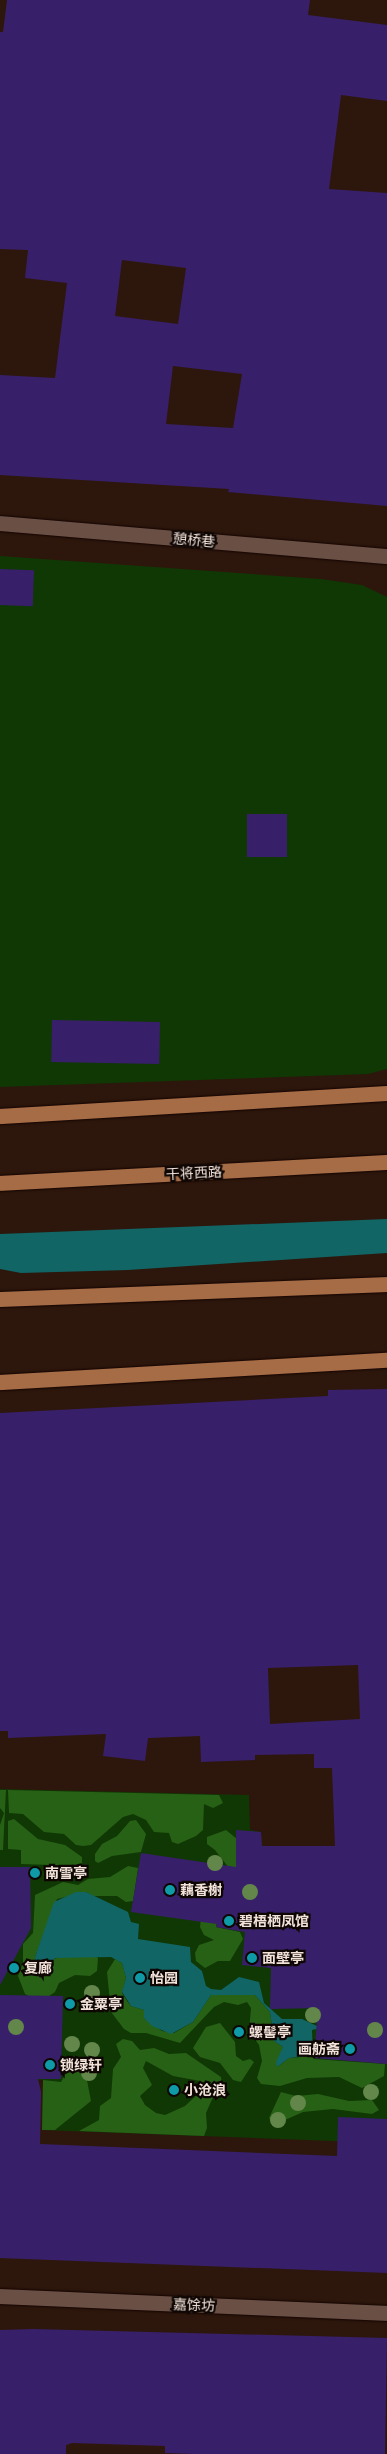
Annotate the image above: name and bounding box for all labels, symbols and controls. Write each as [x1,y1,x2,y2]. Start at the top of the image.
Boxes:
street label: 憩桥巷 [172,530,216,550]
street label: 干将西路 [166,1163,222,1183]
place label: 南雪亭 [45,1865,87,1881]
marker: 南雪亭 [29,1867,41,1879]
place label: 藕香榭 [180,1882,222,1898]
marker: 藕香榭 [164,1884,176,1896]
place label: 碧梧栖凤馆 [239,1913,309,1929]
marker: 碧梧栖凤馆 [223,1915,235,1927]
place label: 面壁亭 [262,1950,304,1966]
marker: 面壁亭 [246,1952,258,1964]
place label: 复廊 [24,1960,52,1976]
marker: 复廊 [8,1962,20,1974]
place label: 怡园 [150,1970,178,1986]
marker: 怡园 [134,1972,146,1984]
place label: 金粟亭 [80,1996,122,2012]
marker: 金粟亭 [64,1998,76,2010]
place label: 螺髻亭 [249,2024,291,2040]
marker: 螺髻亭 [233,2026,245,2038]
place label: 画舫斋 [298,2041,340,2057]
marker: 画舫斋 [344,2043,356,2055]
place label: 锁绿轩 [60,2057,102,2073]
marker: 锁绿轩 [44,2059,56,2071]
place label: 小沧浪 [184,2082,226,2098]
marker: 小沧浪 [168,2084,180,2096]
street label: 嘉馀坊 [173,2296,215,2314]

